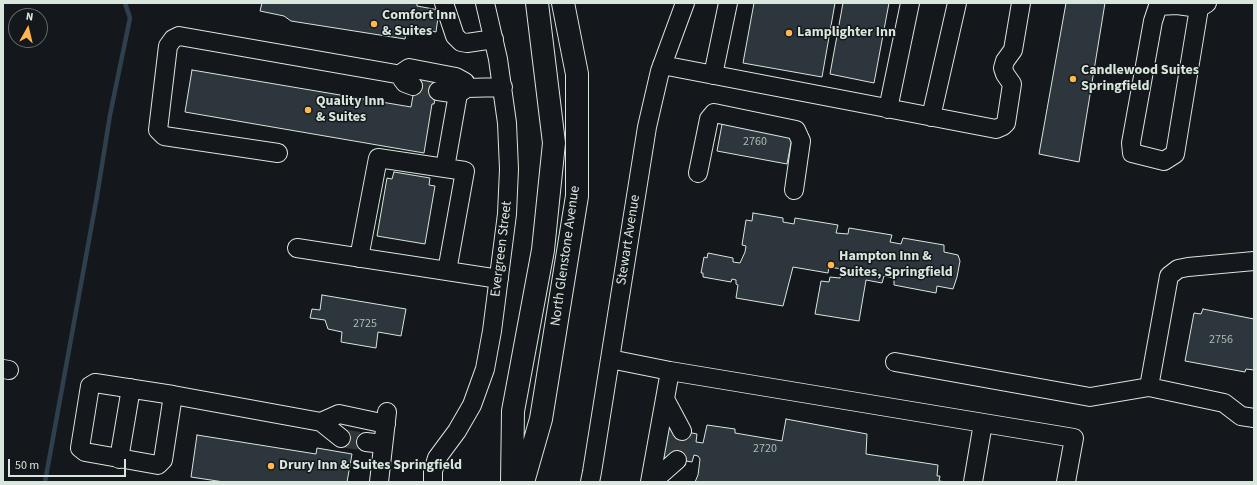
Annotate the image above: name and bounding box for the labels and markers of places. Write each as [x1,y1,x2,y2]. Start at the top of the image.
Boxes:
place label: Comfort Inn & Suites [382,8,456,40]
marker: Comfort Inn & Suites [369,19,379,29]
place label: Lamplighter Inn [797,25,896,41]
marker: Lamplighter Inn [784,28,794,38]
place label: Candlewood Suites Springfield [1081,63,1199,96]
marker: Candlewood Suites Springfield [1068,74,1078,84]
place label: Quality Inn & Suites [316,94,384,126]
marker: Quality Inn & Suites [303,105,313,115]
place label: Hampton Inn & Suites, Springfield [839,249,953,282]
marker: Hampton Inn & Suites, Springfield [826,260,836,270]
place label: Drury Inn & Suites Springfield [279,458,462,474]
marker: Drury Inn & Suites Springfield [266,461,276,471]

